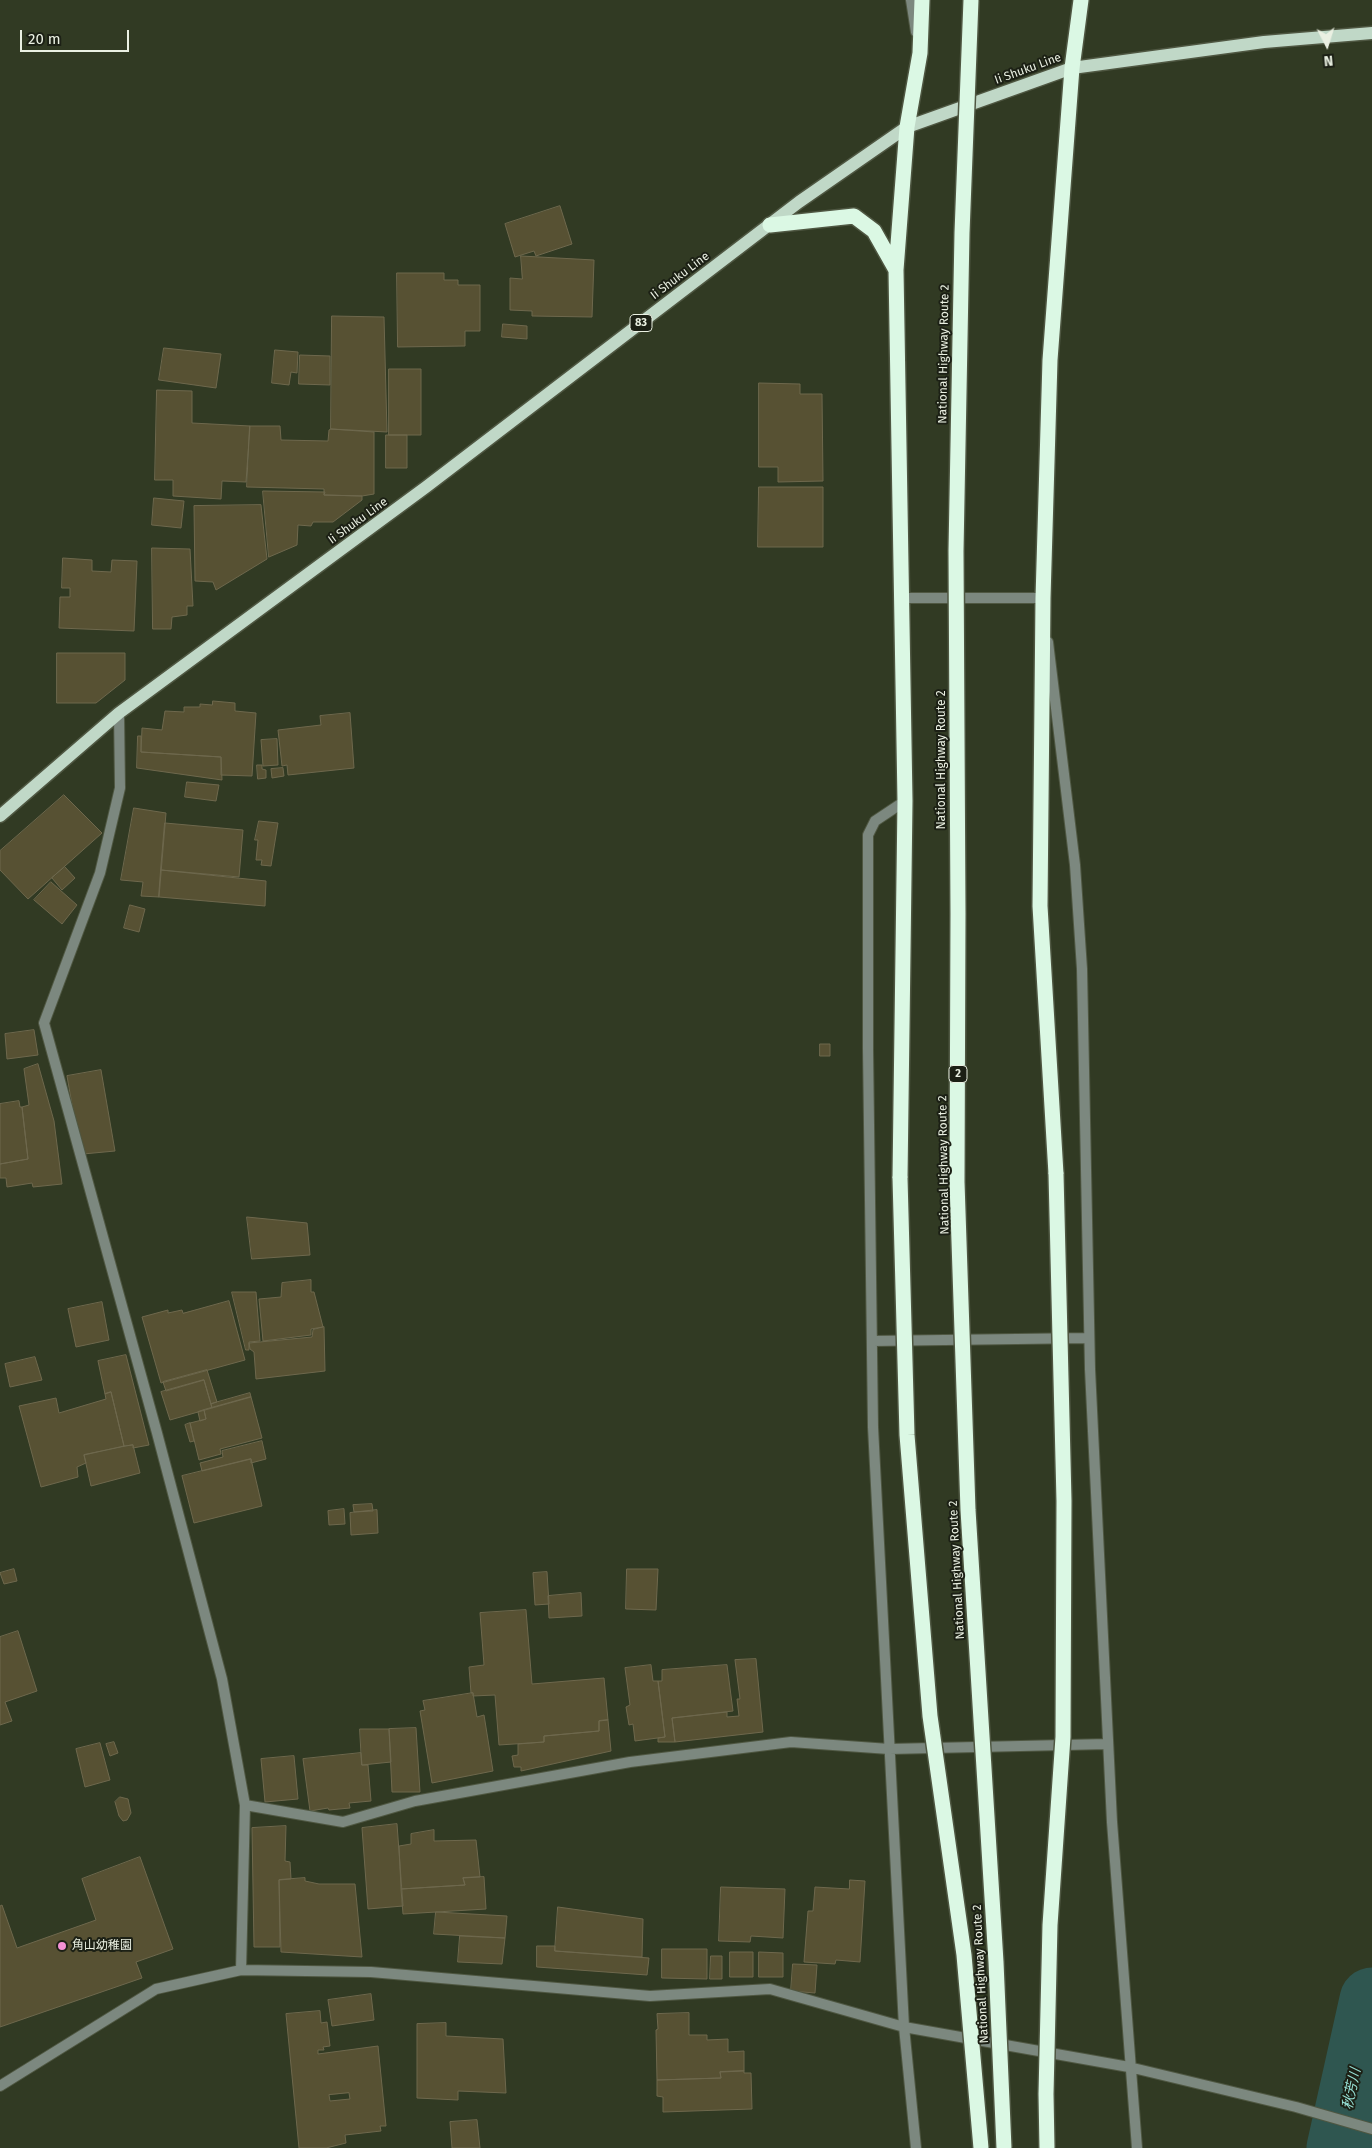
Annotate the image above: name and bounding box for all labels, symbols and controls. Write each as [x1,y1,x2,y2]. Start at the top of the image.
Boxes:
scale bar [22,20,131,52]
north arrow [1302,20,1352,70]
text: 20 m [28,30,61,48]
street label: Ii Shuku Line [993,50,1063,88]
text: N [1323,52,1334,69]
street label: Ii Shuku Line [648,249,712,303]
street label: National Highway Route 2 [936,284,952,424]
road number: 83 [630,314,652,332]
street label: Ii Shuku Line [326,495,390,547]
street label: National Highway Route 2 [935,690,949,830]
road number: 2 [949,1066,967,1082]
street label: National Highway Route 2 [936,1095,952,1235]
street label: National Highway Route 2 [946,1500,968,1640]
street label: National Highway Route 2 [970,1904,992,2044]
place label: 角山幼稚園 [72,1939,132,1953]
marker: 角山幼稚園 [56,1940,68,1952]
water label: 秋芳川 [1339,2067,1365,2111]

